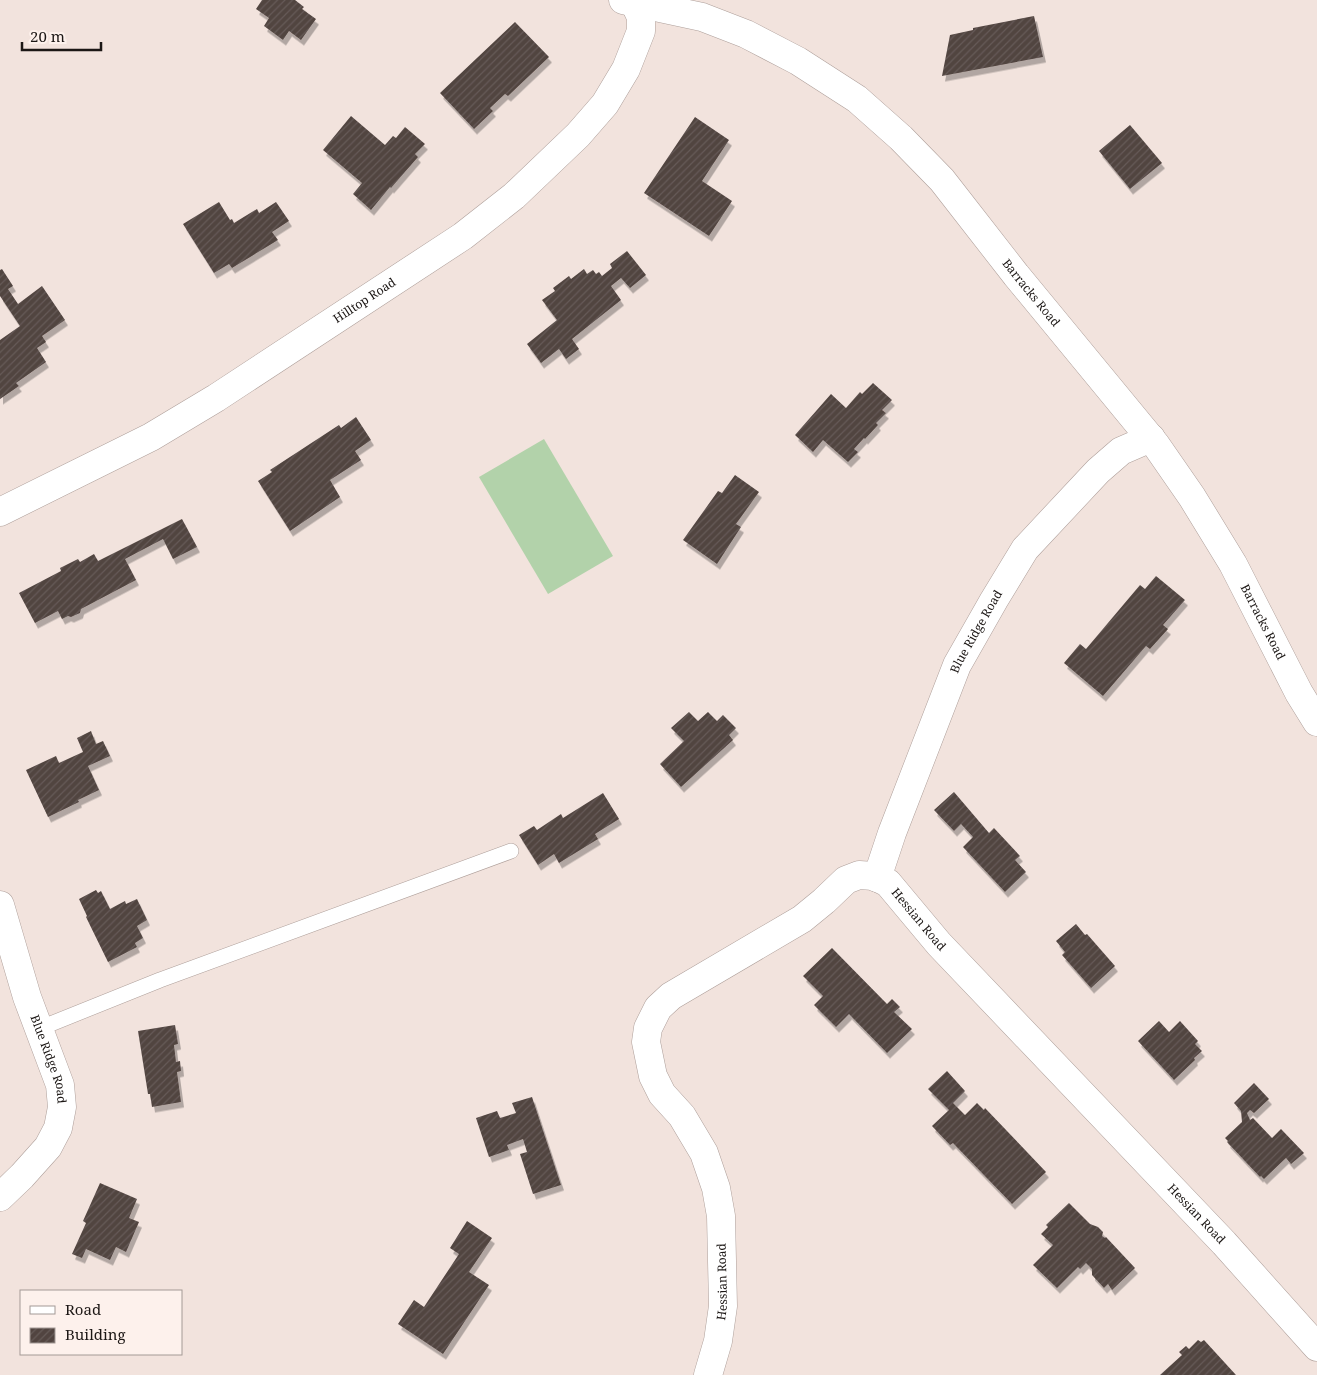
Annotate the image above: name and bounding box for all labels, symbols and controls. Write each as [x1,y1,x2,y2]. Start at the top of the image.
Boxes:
scale bar [22,20,101,52]
text: 20 m [30,26,65,46]
street label: Barracks Road [999,255,1065,331]
street label: Hilltop Road [330,273,399,327]
street label: Barracks Road [1237,581,1290,663]
street label: Blue Ridge Road [946,586,1006,675]
street label: Hessian Road [888,884,951,955]
street label: Blue Ridge Road [26,1012,71,1105]
street label: Hessian Road [1164,1180,1230,1248]
street label: Hessian Road [712,1242,731,1321]
legend [20,1290,182,1355]
text: Road [65,1299,101,1319]
text: Building [65,1324,126,1344]

